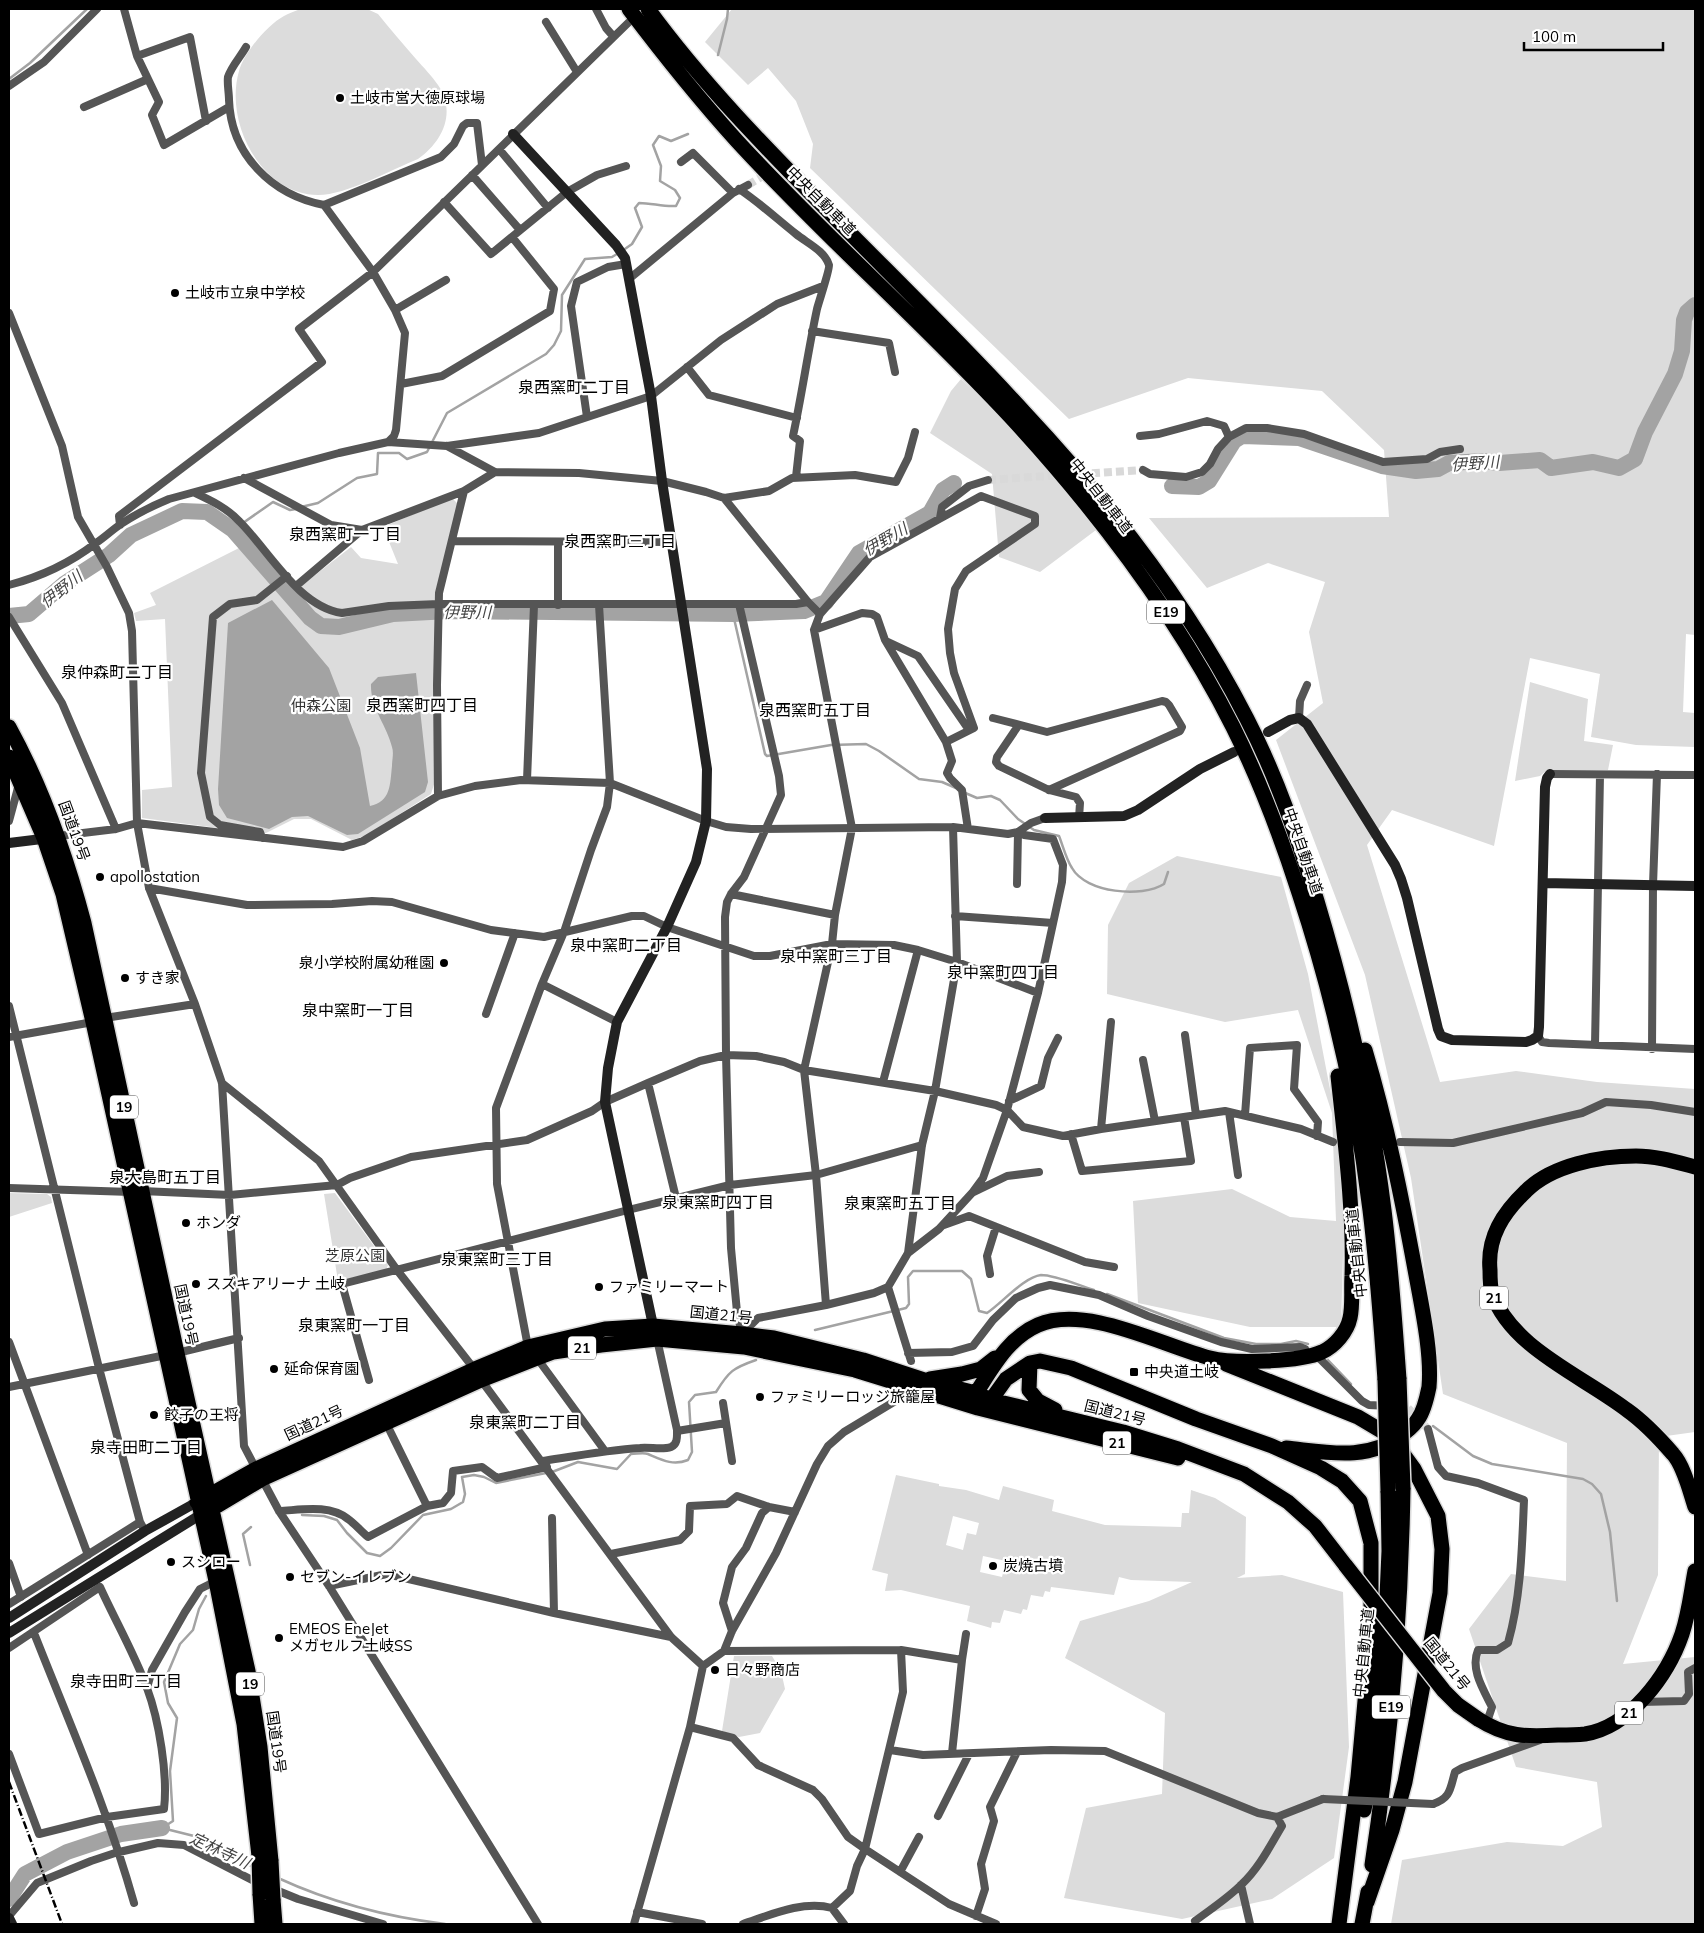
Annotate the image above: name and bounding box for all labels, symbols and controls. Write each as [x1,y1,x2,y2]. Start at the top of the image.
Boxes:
scale bar [1524,20,1663,52]
text: 100 m [1532,27,1576,46]
place label: 土岐市営大徳原球場 [350,88,485,107]
marker: 土岐市営大徳原球場 [334,92,346,104]
street label: 中央自動車道 [783,162,860,239]
place label: 土岐市立泉中学校 [185,283,305,302]
marker: 土岐市立泉中学校 [169,287,181,299]
district label: 泉西窯町二丁目 [518,377,630,397]
water label: 伊野川 [1450,451,1502,475]
street label: 中央自動車道 [1066,454,1137,537]
water label: 伊野川 [859,517,913,560]
district label: 泉西窯町一丁目 [289,524,401,544]
district label: 泉西窯町三丁目 [564,531,676,551]
water label: 伊野川 [36,565,88,612]
road number: E19 [1147,600,1185,624]
water label: 伊野川 [443,602,493,622]
district label: 泉仲森町二丁目 [61,662,173,682]
district label: 泉西窯町四丁目 [366,695,478,715]
park label: 仲森公園 [291,696,351,715]
district label: 泉西窯町五丁目 [759,700,871,720]
street label: 国道19号 [55,798,94,864]
street label: 中央自動車道 [1280,805,1327,896]
place label: apollostation [110,867,200,886]
marker: apollostation [94,871,106,883]
district label: 泉中窯町二丁目 [570,935,682,955]
district label: 泉中窯町三丁目 [780,946,892,966]
place label: 泉小学校附属幼稚園 [299,953,434,972]
marker: 泉小学校附属幼稚園 [438,957,450,969]
district label: 泉中窯町四丁目 [947,962,1059,982]
place label: すき家 [135,968,180,987]
marker: すき家 [119,972,131,984]
district label: 泉中窯町一丁目 [302,1000,414,1020]
road number: 19 [110,1096,138,1118]
district label: 泉大島町五丁目 [109,1167,221,1187]
district label: 泉東窯町四丁目 [662,1192,774,1212]
district label: 泉東窯町五丁目 [844,1193,956,1213]
street label: 中央自動車道 [1342,1207,1371,1299]
place label: ホンダ [196,1213,241,1232]
marker: ホンダ [180,1217,192,1229]
park label: 芝原公園 [325,1246,385,1265]
district label: 泉東窯町三丁目 [441,1249,553,1269]
place label: スズキアリーナ 土岐 [206,1274,345,1293]
place label: ファミリーマート [609,1277,729,1296]
marker: スズキアリーナ 土岐 [190,1278,202,1290]
marker: ファミリーマート [593,1281,605,1293]
street label: 国道19号 [171,1282,202,1348]
road number: 21 [1480,1286,1508,1310]
street label: 国道21号 [689,1302,753,1327]
district label: 泉東窯町一丁目 [298,1315,410,1335]
road number: 21 [568,1336,596,1360]
place label: 延命保育園 [284,1359,359,1378]
place label: 中央道土岐 [1144,1362,1219,1381]
marker: 延命保育園 [268,1363,280,1375]
marker: 中央道土岐 [1128,1366,1140,1378]
place label: ファミリーロッジ旅籠屋 [770,1387,935,1406]
marker: ファミリーロッジ旅籠屋 [754,1391,766,1403]
street label: 国道21号 [1082,1396,1148,1429]
street label: 国道21号 [281,1401,346,1444]
place label: 餃子の王将 [164,1405,239,1424]
marker: 餃子の王将 [148,1409,160,1421]
district label: 泉東窯町二丁目 [469,1412,581,1432]
road number: 21 [1103,1432,1131,1455]
district label: 泉寺田町二丁目 [90,1437,202,1457]
place label: スシロー [181,1552,241,1571]
marker: スシロー [165,1556,177,1568]
place label: 炭焼古墳 [1003,1556,1063,1575]
marker: 炭焼古墳 [987,1560,999,1572]
place label: セブン-イレブン [300,1567,411,1586]
marker: セブン-イレブン [284,1571,296,1583]
street label: 中央自動車道 [1349,1607,1378,1699]
place label: EMEOS EneJet メガセルフ土岐SS [289,1619,413,1655]
marker: EMEOS EneJet メガセルフ土岐SS [273,1632,285,1644]
street label: 国道21号 [1420,1633,1475,1694]
place label: 日々野商店 [725,1660,800,1679]
marker: 日々野商店 [709,1664,721,1676]
district label: 泉寺田町三丁目 [70,1671,182,1691]
road number: 19 [236,1672,264,1696]
road number: E19 [1372,1695,1410,1718]
road number: 21 [1615,1702,1643,1725]
street label: 国道19号 [263,1709,290,1774]
water label: 定林寺川 [187,1827,255,1873]

